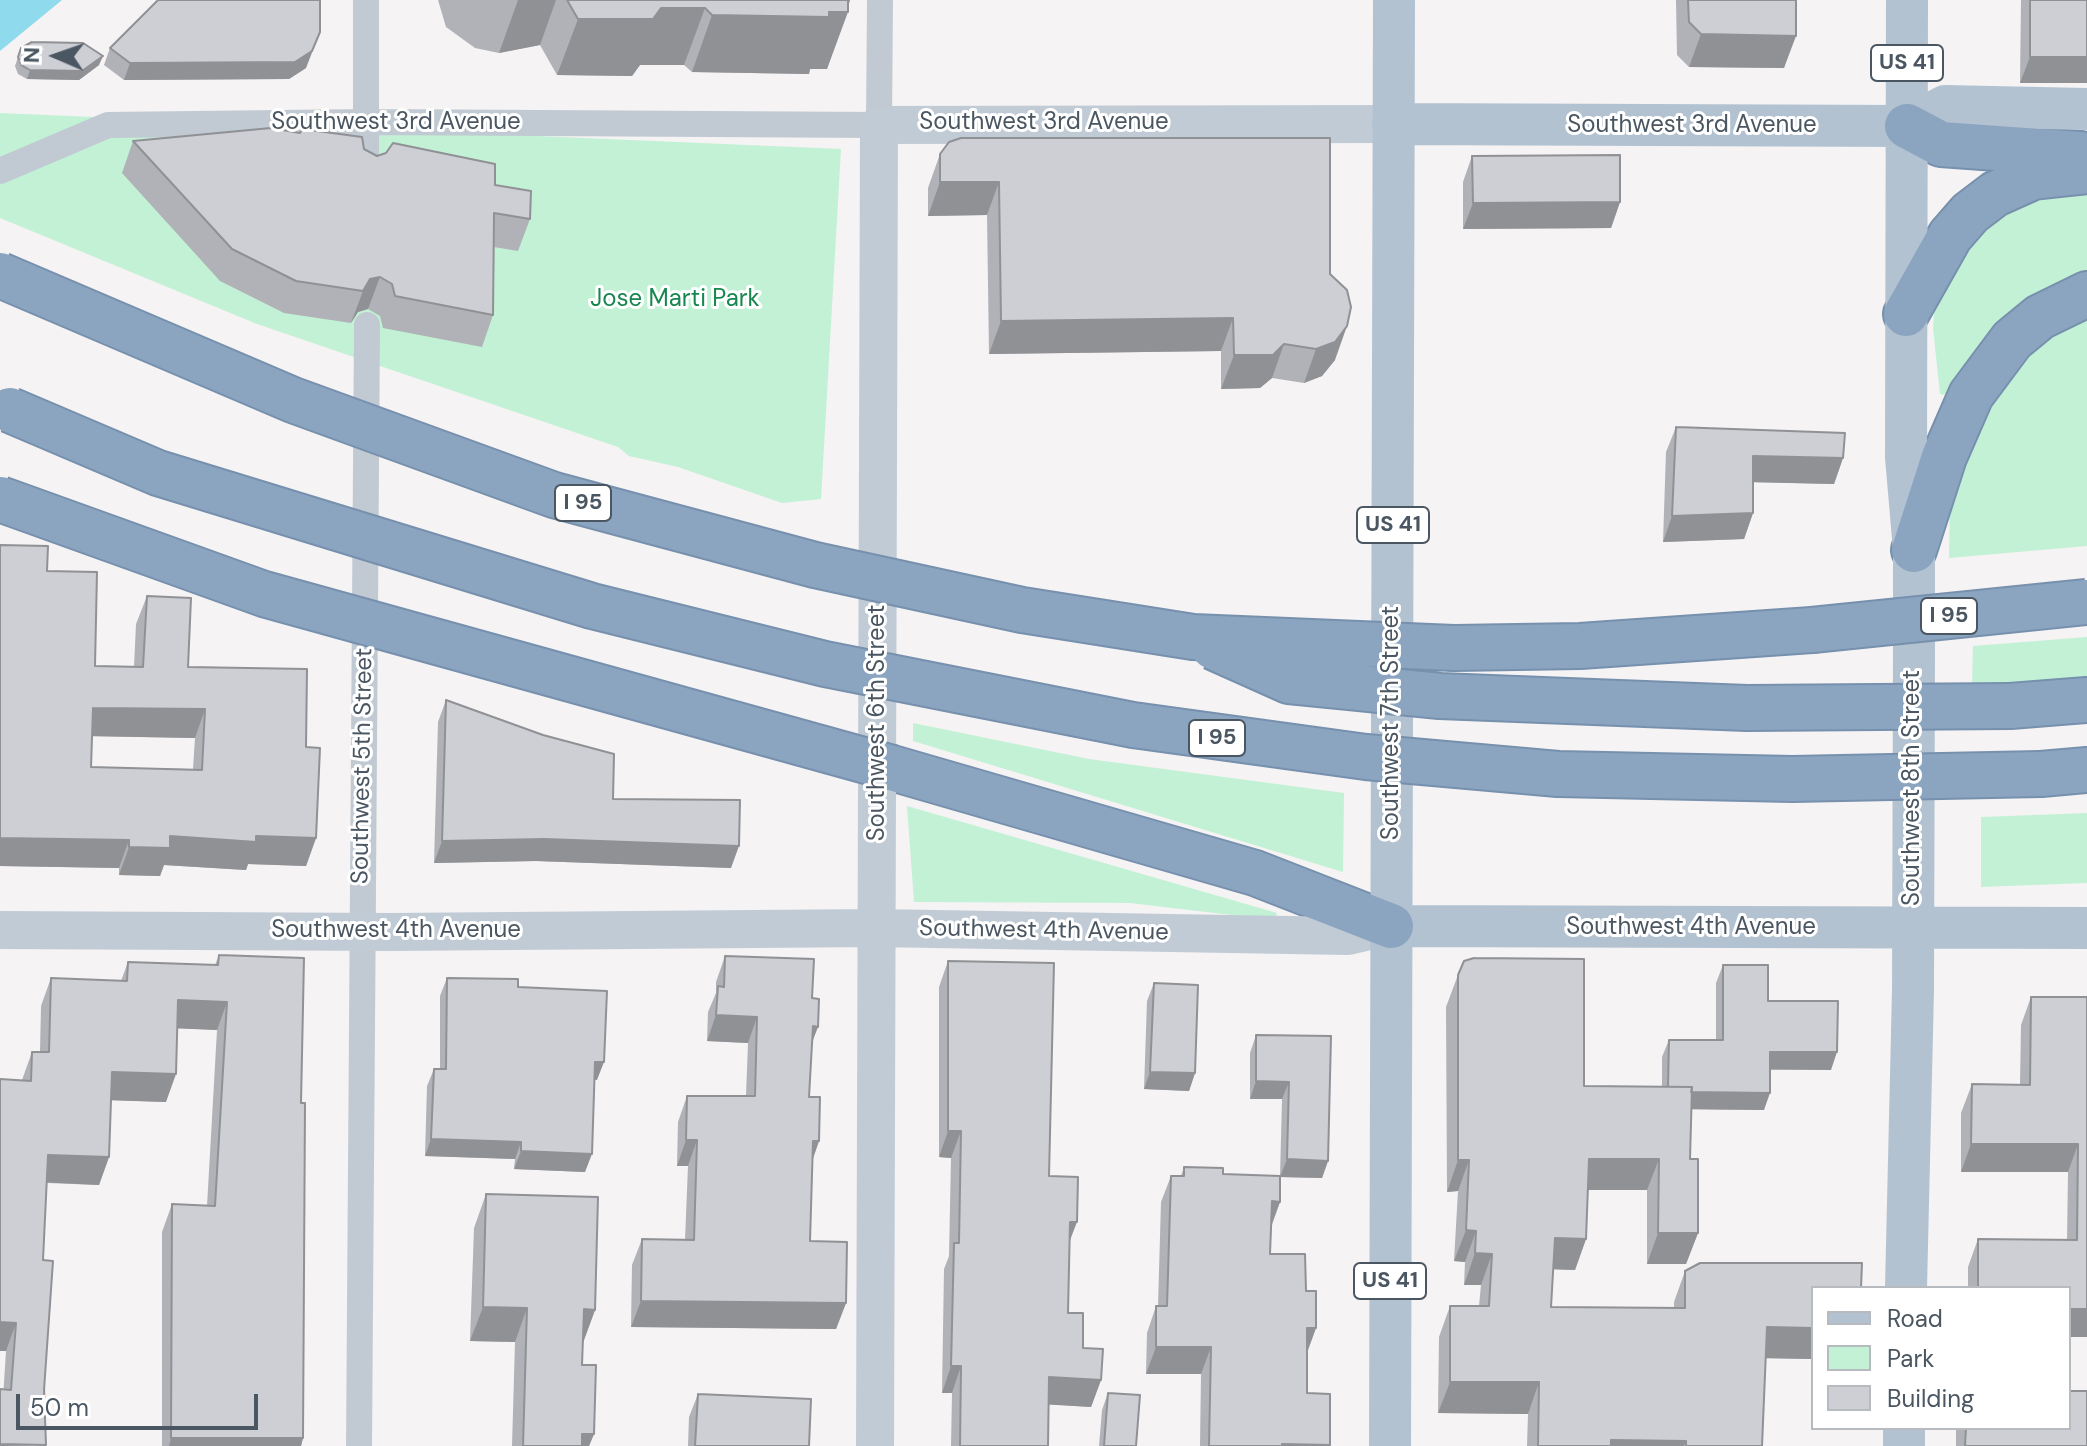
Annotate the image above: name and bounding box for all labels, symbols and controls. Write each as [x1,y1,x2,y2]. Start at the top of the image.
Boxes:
north arrow [16,16,96,96]
road number: US 41 [1871,45,1943,81]
text: N [17,47,46,64]
street label: Southwest 3rd Avenue [271,109,521,137]
street label: Southwest 3rd Avenue [919,109,1169,137]
street label: Southwest 3rd Avenue [1567,112,1817,140]
park label: Jose Marti Park [590,286,760,314]
road number: I 95 [555,485,611,521]
road number: US 41 [1357,507,1429,543]
road number: I 95 [1921,598,1977,634]
street label: Southwest 6th Street [864,605,892,841]
street label: Southwest 7th Street [1378,606,1406,840]
street label: Southwest 5th Street [347,648,379,884]
street label: Southwest 8th Street [1899,670,1927,906]
road number: I 95 [1189,720,1245,756]
street label: Southwest 4th Avenue [919,914,1169,948]
street label: Southwest 4th Avenue [1566,914,1816,942]
street label: Southwest 4th Avenue [271,917,521,945]
road number: US 41 [1354,1263,1426,1299]
legend [1811,1286,2071,1430]
text: Road [1887,1303,1943,1334]
text: Park [1887,1343,1934,1374]
scale bar [20,1378,262,1428]
text: Building [1887,1383,1974,1414]
text: 50 m [30,1392,89,1423]

